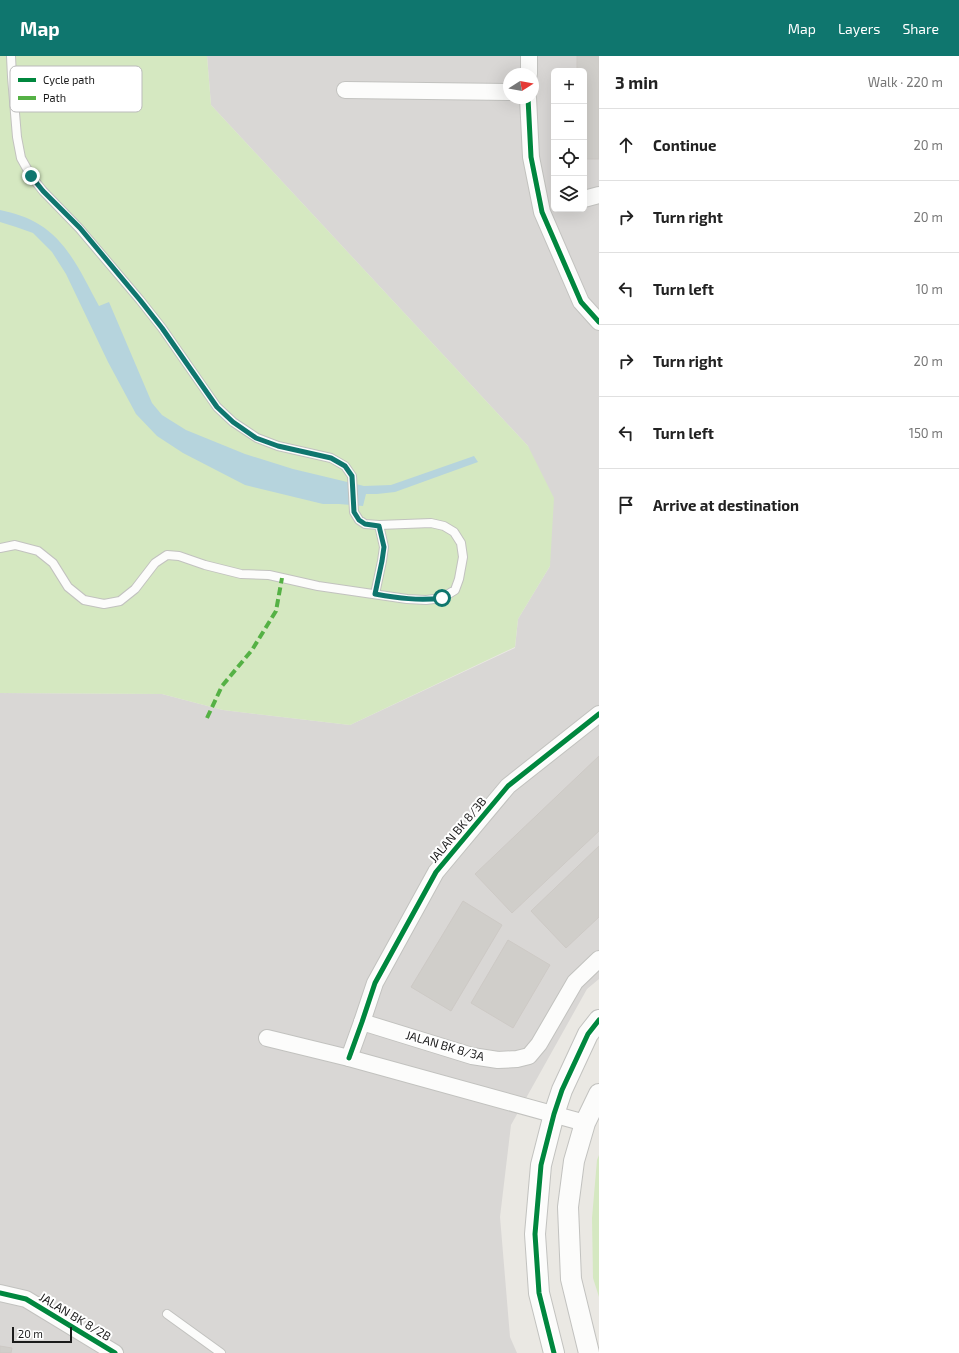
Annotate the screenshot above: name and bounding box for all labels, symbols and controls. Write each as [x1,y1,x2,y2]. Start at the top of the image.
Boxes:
text: Map [20,17,60,40]
text: Map [788,20,816,37]
text: Layers [838,20,880,37]
text: Share [902,20,939,37]
legend [10,66,142,112]
north arrow [503,68,539,104]
map controls [551,68,587,212]
button: + [551,68,587,104]
text: 3 min [615,72,658,92]
text: Cycle path [43,73,95,86]
text: Walk · 220 m [868,74,943,90]
text: Path [43,91,66,104]
button: − [551,104,587,140]
icon: ahead [615,134,637,156]
text: Continue [653,136,716,154]
text: 20 m [914,137,943,153]
button: locate [551,140,587,176]
route end [22,167,40,185]
button: layers [551,176,587,212]
icon: right [615,206,637,228]
text: Turn right [653,208,723,226]
text: 20 m [914,209,943,225]
icon: left [615,278,637,300]
text: Turn left [653,280,714,298]
text: 10 m [916,281,943,297]
icon: right [615,350,637,372]
text: Turn right [653,352,723,370]
text: 20 m [914,353,943,369]
icon: left [615,422,637,444]
text: Turn left [653,424,714,442]
text: 150 m [909,425,943,441]
icon: arrive [615,494,637,516]
text: Arrive at destination [653,496,799,514]
route start [433,589,451,607]
street label: JALAN BK 8/3B [426,794,489,865]
street label: JALAN BK 8/3A [404,1027,487,1063]
street label: JALAN BK 8/2B [37,1289,114,1343]
scale bar [12,1325,72,1344]
text: 20 m [18,1327,43,1340]

